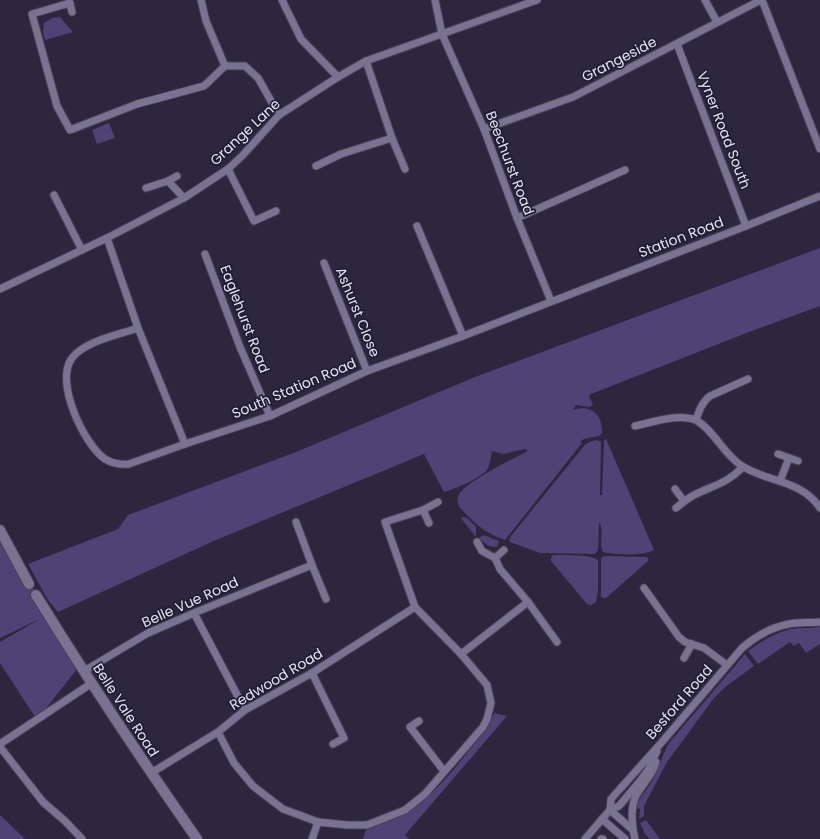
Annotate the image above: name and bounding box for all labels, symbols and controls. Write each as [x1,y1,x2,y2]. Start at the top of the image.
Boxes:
street label: Grangeside [578,31,660,86]
street label: Vyner Road South [692,68,756,192]
street label: Grange Lane [205,94,285,170]
street label: Beechurst Road [481,108,539,218]
street label: Station Road [636,212,726,262]
street label: Eaglehurst Road [215,262,275,376]
street label: Ashurst Close [331,264,385,360]
street label: South Station Road [229,353,359,423]
street label: Belle Vue Road [139,572,241,632]
street label: Redwood Road [226,643,326,715]
street label: Belle Vale Road [88,659,164,761]
street label: Besford Road [641,660,717,744]

